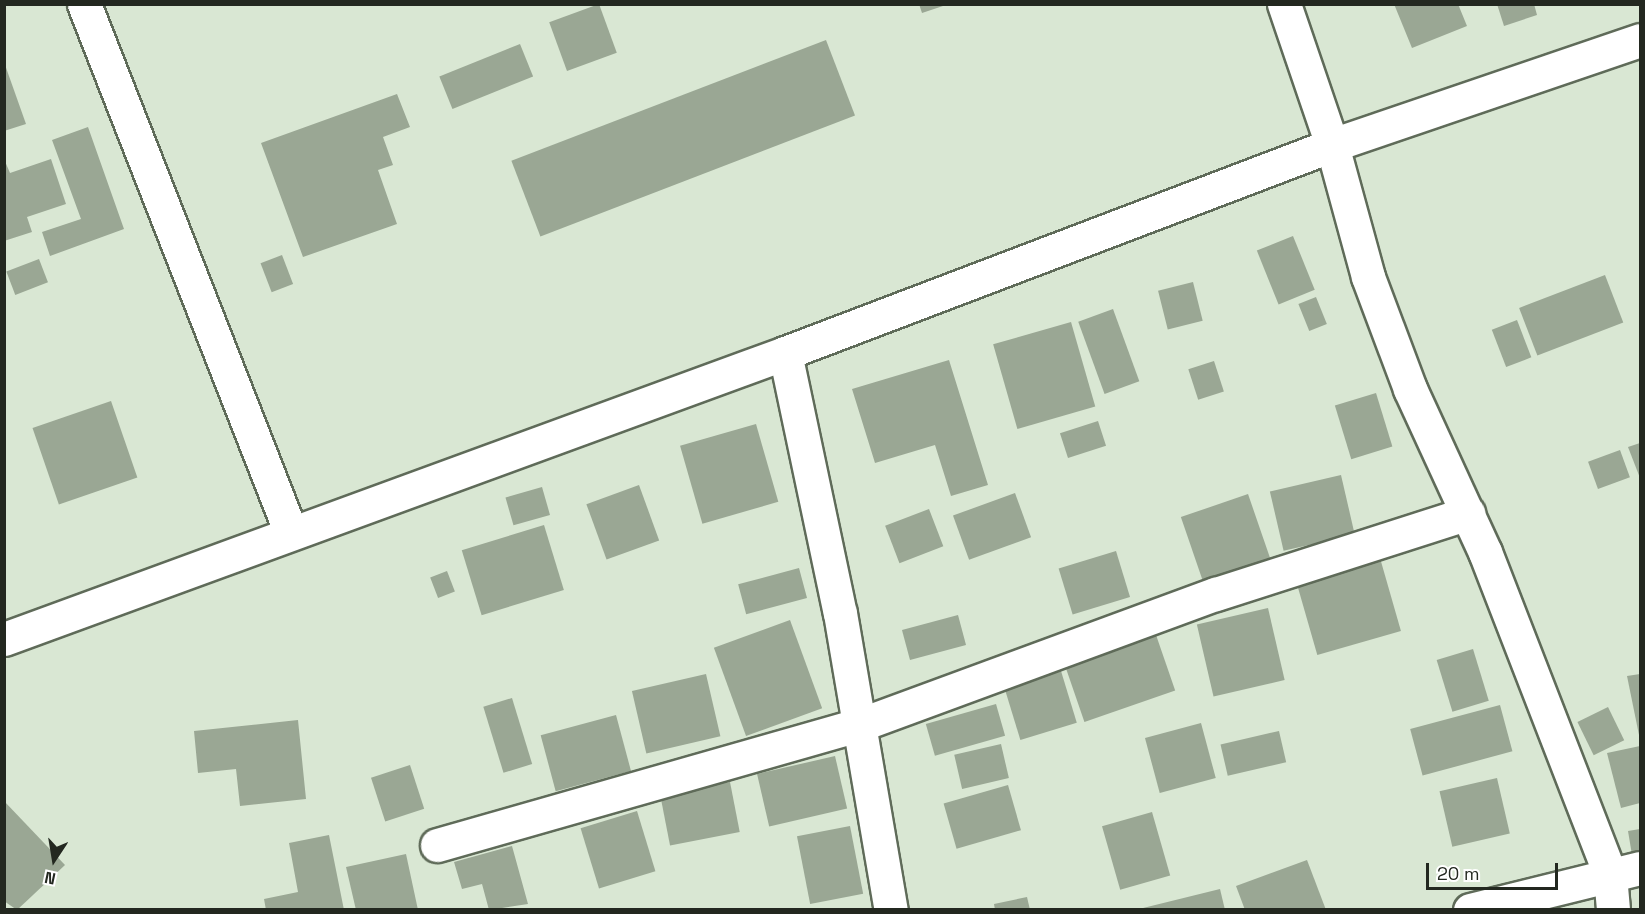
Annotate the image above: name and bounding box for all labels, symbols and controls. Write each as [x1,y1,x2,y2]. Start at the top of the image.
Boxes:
north arrow [24,830,84,890]
scale bar [1429,851,1561,889]
text: 20 m [1437,862,1480,885]
text: N [43,867,58,889]

